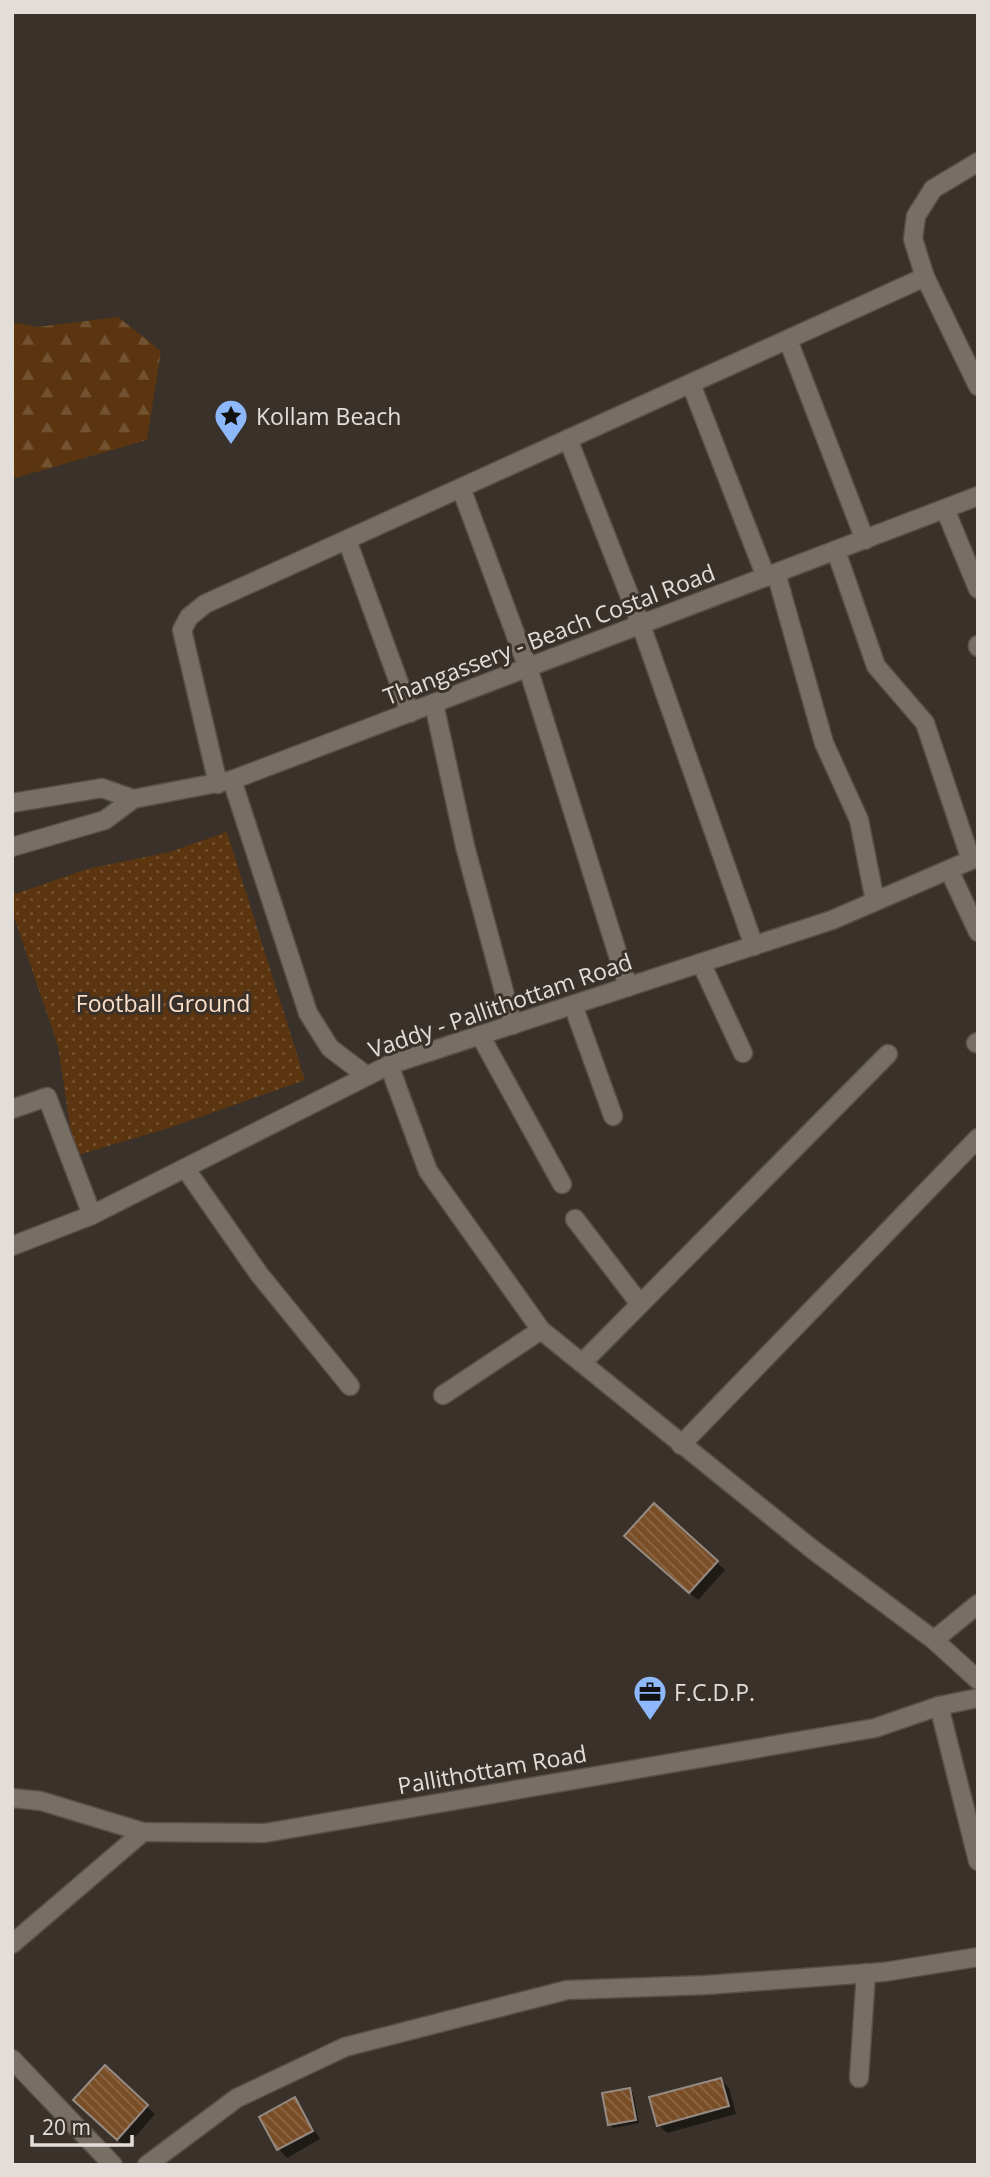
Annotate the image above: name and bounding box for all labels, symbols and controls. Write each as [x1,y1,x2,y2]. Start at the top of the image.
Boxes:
place icon: Kollam Beach [212,397,250,446]
place label: Kollam Beach [256,400,401,432]
street label: Thangassery - Beach Costal Road [379,556,719,712]
street label: Vaddy - Pallithottam Road [364,945,636,1065]
park label: Football Ground [76,987,250,1019]
office icon: F.C.D.P. [631,1673,669,1722]
place label: F.C.D.P. [674,1676,755,1708]
street label: Pallithottam Road [395,1737,589,1801]
scale bar [32,2104,131,2148]
text: 20 m [42,2113,91,2141]

